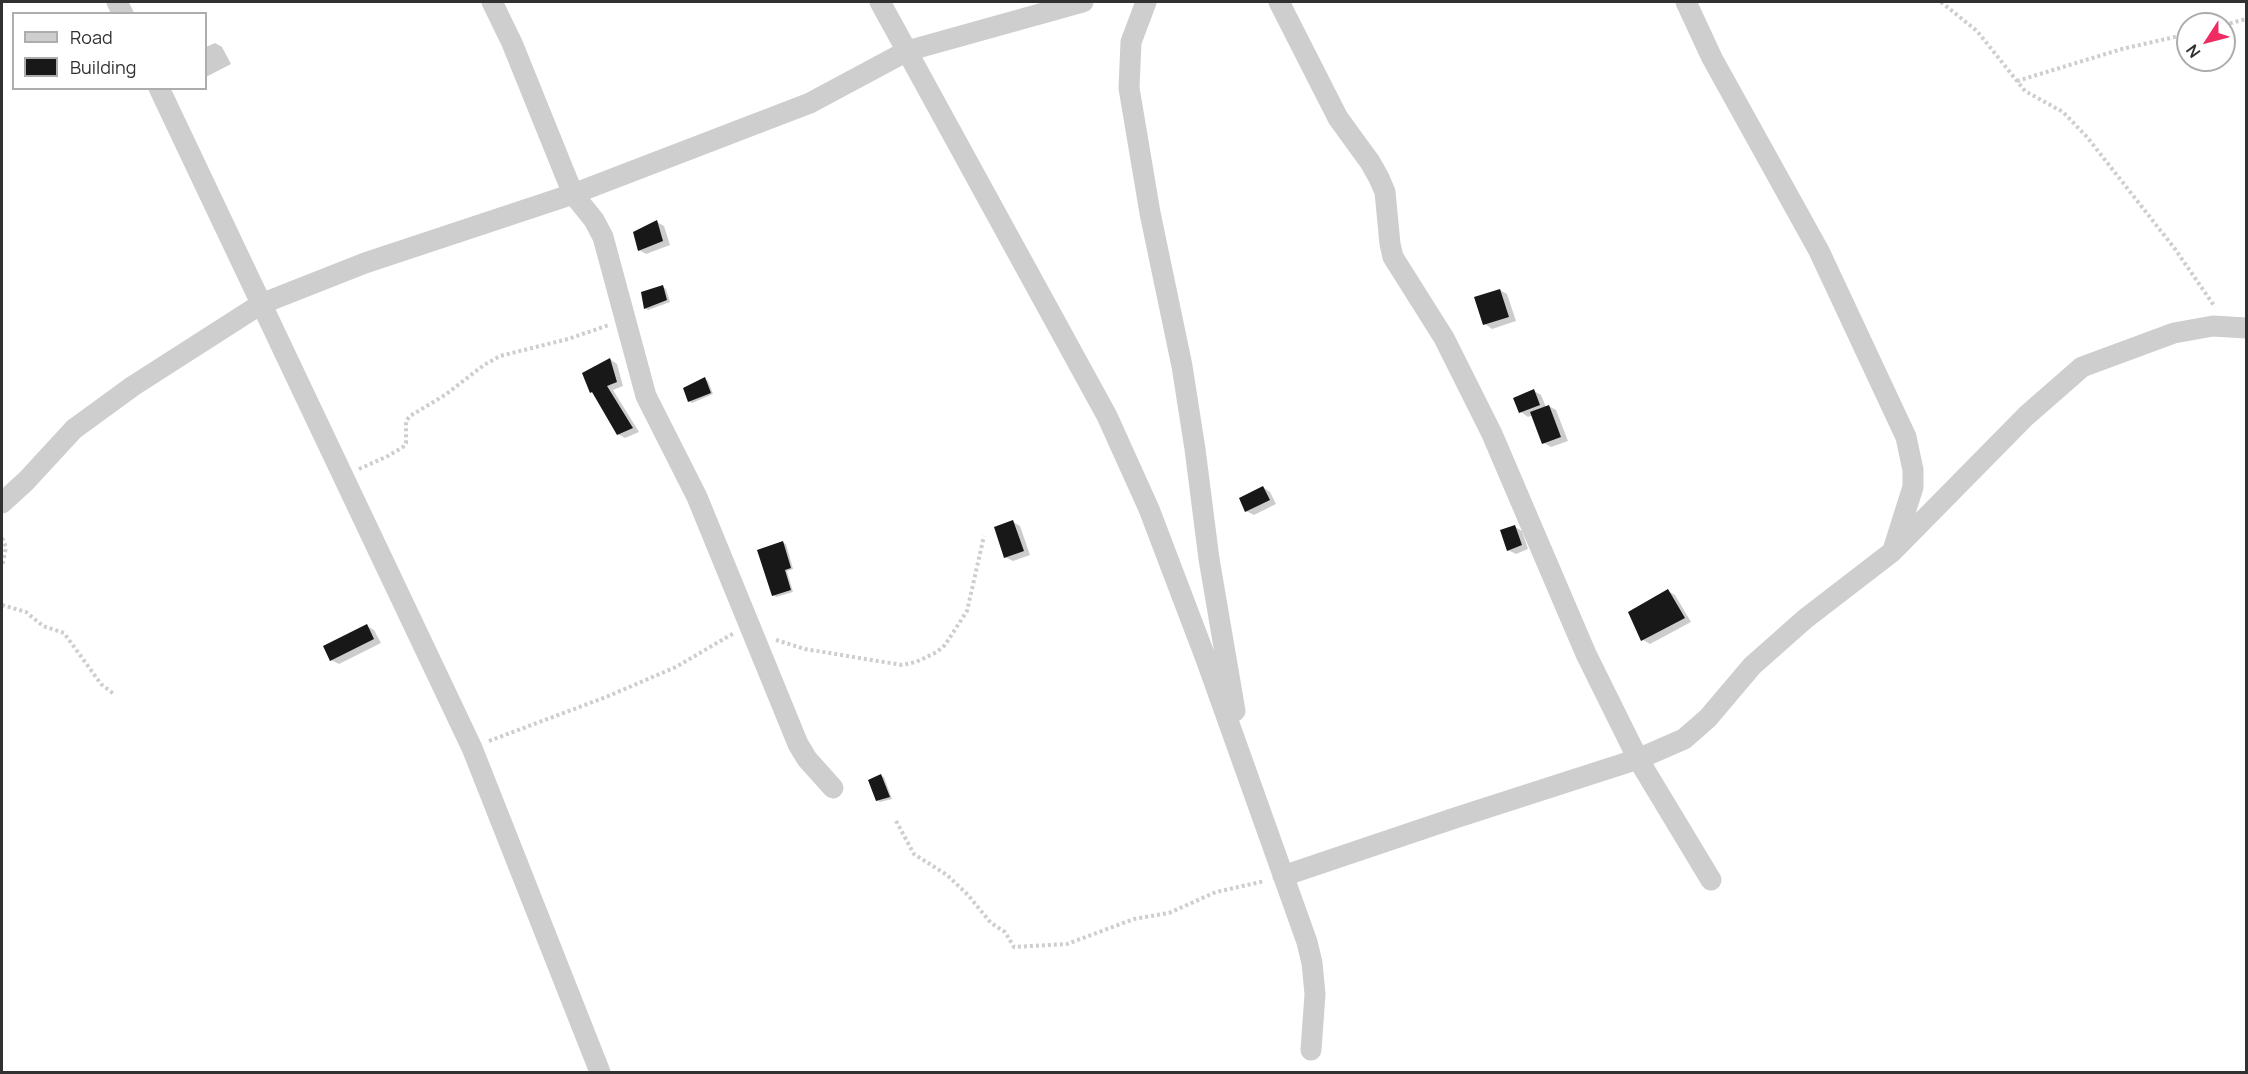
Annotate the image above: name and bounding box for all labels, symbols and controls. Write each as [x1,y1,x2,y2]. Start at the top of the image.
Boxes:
legend [12,12,207,90]
north arrow [2176,12,2236,72]
text: Road [70,25,113,49]
text: N [2181,40,2205,63]
text: Building [70,55,136,79]

